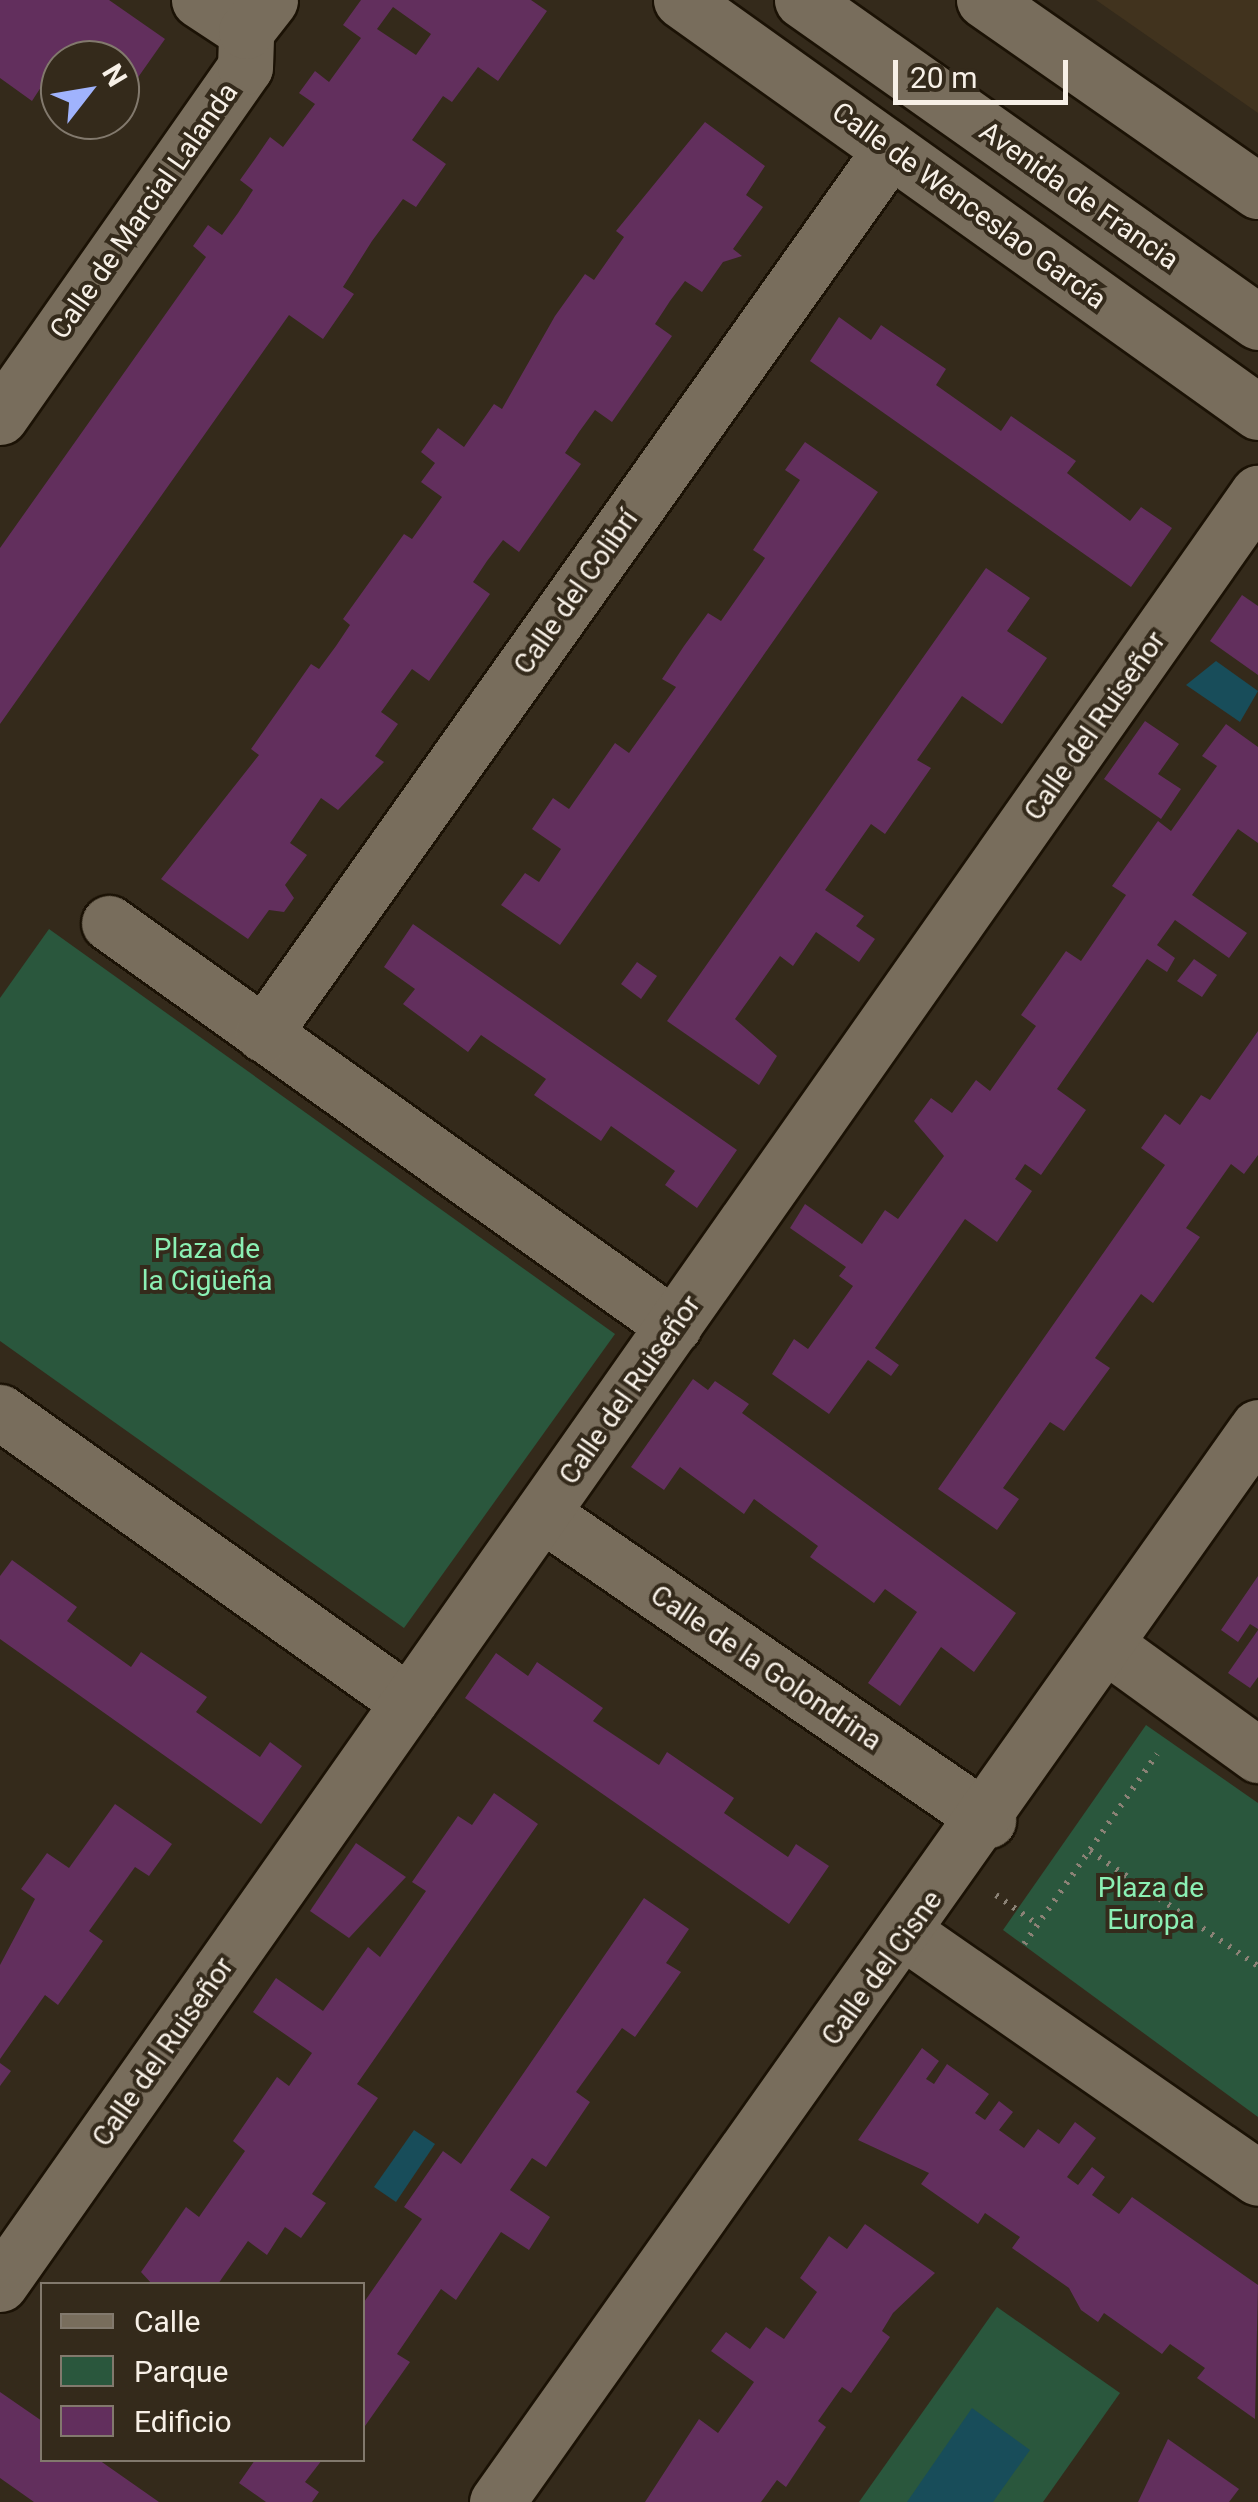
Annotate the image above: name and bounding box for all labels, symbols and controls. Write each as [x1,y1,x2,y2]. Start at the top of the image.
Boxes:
north arrow [40,40,140,140]
scale bar [898,40,1073,102]
text: N [95,58,134,92]
text: 20 m [910,60,977,95]
street label: Calle de Marcial Lalanda [43,77,245,345]
street label: Calle de Wenceslao García [825,95,1113,317]
street label: Avenida de Francia [973,115,1185,277]
street label: Calle del Colibrí [507,503,645,681]
street label: Calle del Ruiseñor [1017,625,1173,827]
park label: Plaza de la Cigüeña [142,1232,272,1298]
street label: Calle del Ruiseñor [552,1289,708,1491]
street label: Calle de la Golondrina [644,1578,888,1758]
park label: Plaza de Europa [1098,1871,1204,1937]
street label: Calle del Cisne [815,1884,949,2052]
street label: Calle del Ruiseñor [85,1951,241,2153]
legend [40,2282,365,2462]
text: Calle [134,2304,200,2339]
text: Parque [134,2354,228,2389]
text: Edificio [134,2404,232,2439]

